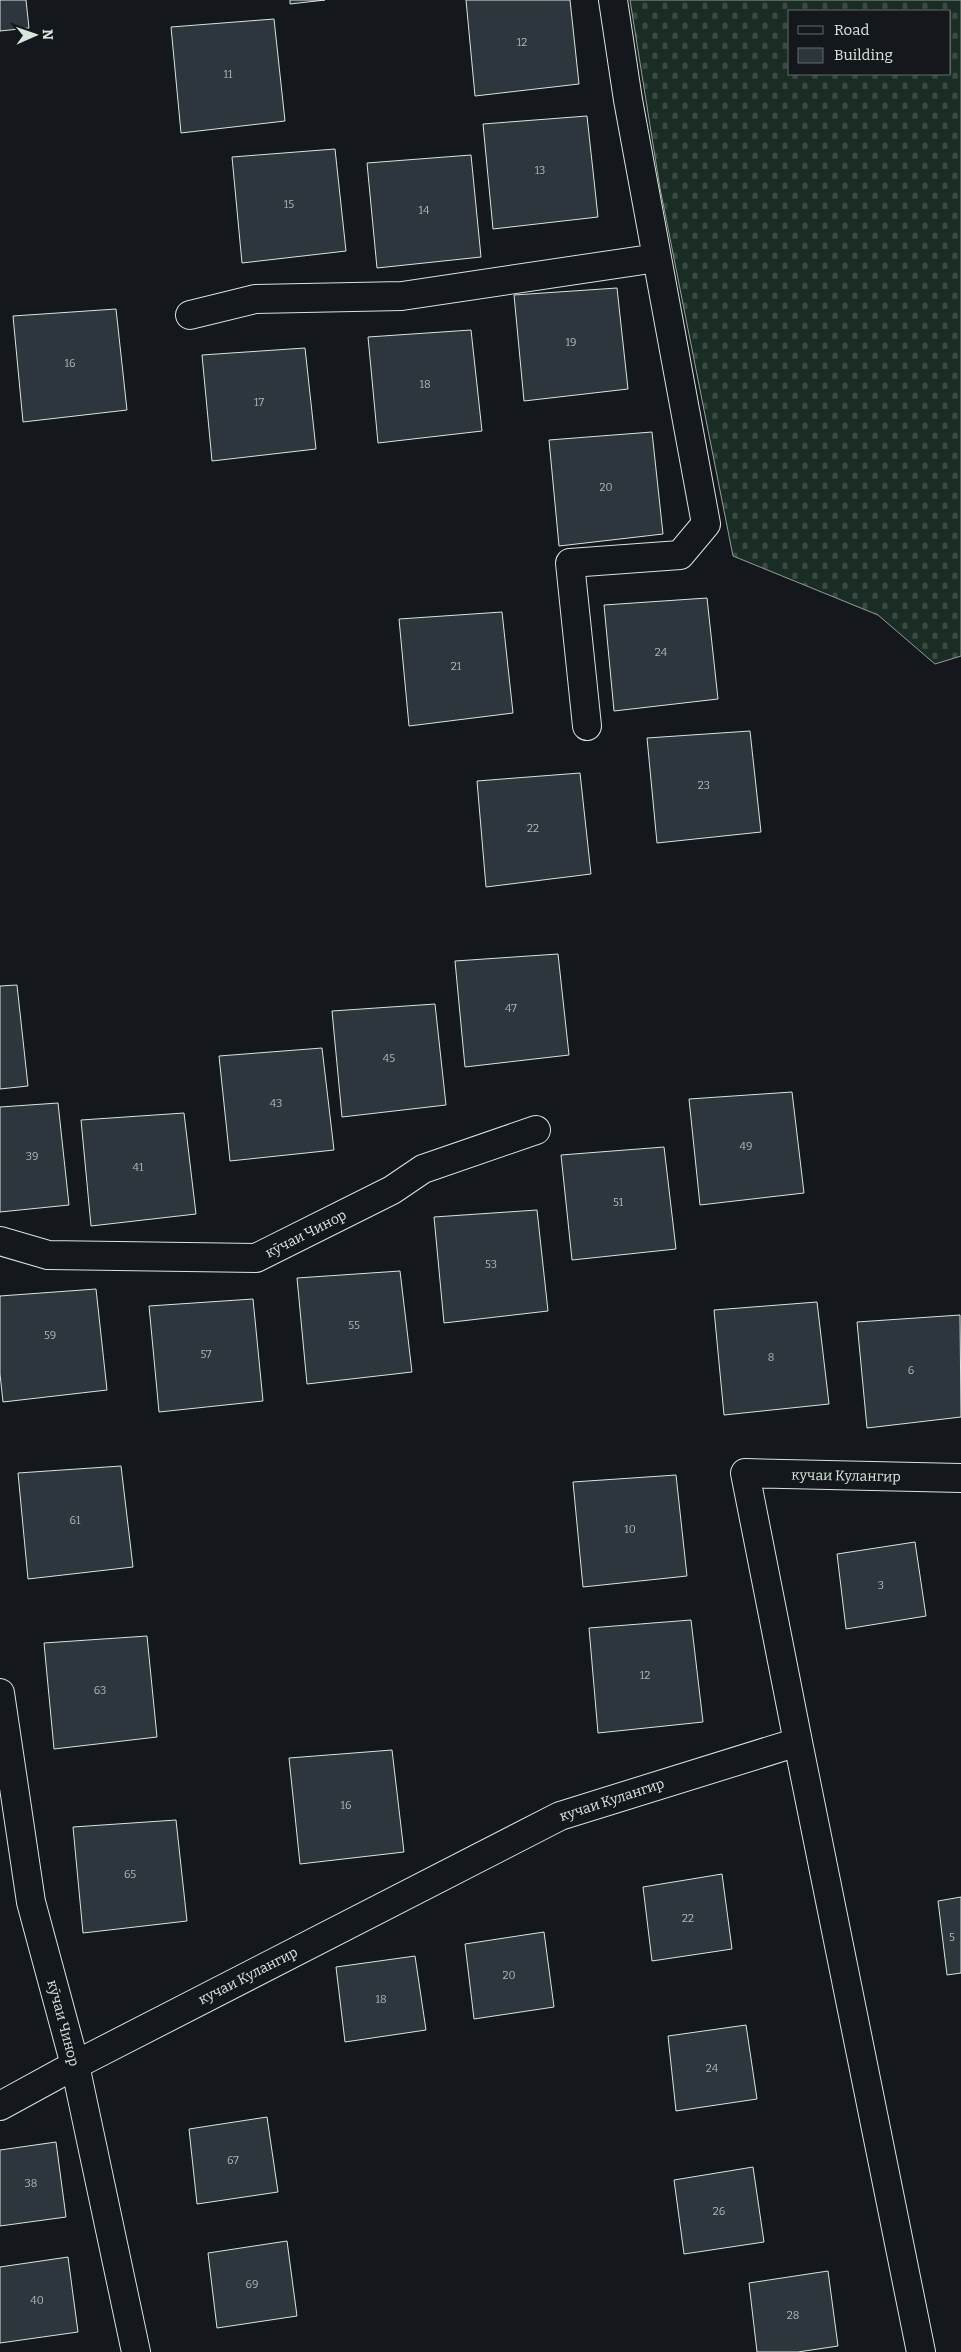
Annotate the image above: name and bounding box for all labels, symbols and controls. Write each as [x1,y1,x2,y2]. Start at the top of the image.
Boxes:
north arrow [10,10,60,60]
legend [788,10,951,75]
text: Road [834,21,869,39]
text: N [39,29,56,40]
house number: 12 [517,36,527,49]
text: Building [834,46,893,64]
house number: 11 [224,68,233,81]
house number: 13 [535,164,545,177]
house number: 15 [284,198,294,211]
house number: 14 [419,204,430,217]
house number: 19 [566,336,576,349]
house number: 16 [65,357,75,370]
house number: 18 [419,378,431,391]
house number: 17 [254,396,264,409]
house number: 20 [599,481,613,494]
house number: 24 [655,646,668,659]
house number: 21 [451,660,462,673]
house number: 23 [698,779,710,792]
house number: 22 [527,822,539,835]
house number: 47 [505,1002,517,1015]
house number: 45 [383,1052,395,1065]
house number: 43 [270,1097,282,1110]
house number: 49 [740,1140,752,1153]
house number: 39 [26,1150,38,1163]
house number: 41 [133,1161,144,1174]
house number: 51 [613,1196,624,1209]
street label: кӯчаи Чинор [263,1206,349,1262]
house number: 53 [485,1258,497,1271]
house number: 55 [348,1319,360,1332]
house number: 59 [44,1329,56,1342]
house number: 57 [200,1348,212,1361]
house number: 8 [768,1351,774,1364]
house number: 6 [908,1364,914,1377]
street label: кучаи Кулангир [791,1467,901,1485]
house number: 61 [70,1514,81,1527]
house number: 10 [624,1523,636,1536]
house number: 3 [878,1579,884,1592]
house number: 12 [640,1669,650,1682]
house number: 63 [94,1684,106,1697]
street label: кучаи Кулангир [557,1775,667,1825]
house number: 16 [341,1799,351,1812]
house number: 65 [124,1868,136,1881]
house number: 22 [682,1912,694,1925]
house number: 5 [949,1931,955,1944]
street label: кучаи Кулангир [195,1944,301,2008]
house number: 20 [502,1969,516,1982]
street label: кӯчаи Чинор [43,1978,83,2068]
house number: 18 [375,1993,387,2006]
house number: 24 [706,2062,719,2075]
house number: 67 [227,2154,239,2167]
house number: 38 [25,2177,37,2190]
house number: 26 [713,2205,725,2218]
house number: 69 [246,2278,258,2291]
house number: 40 [30,2294,44,2307]
house number: 28 [787,2309,799,2322]

